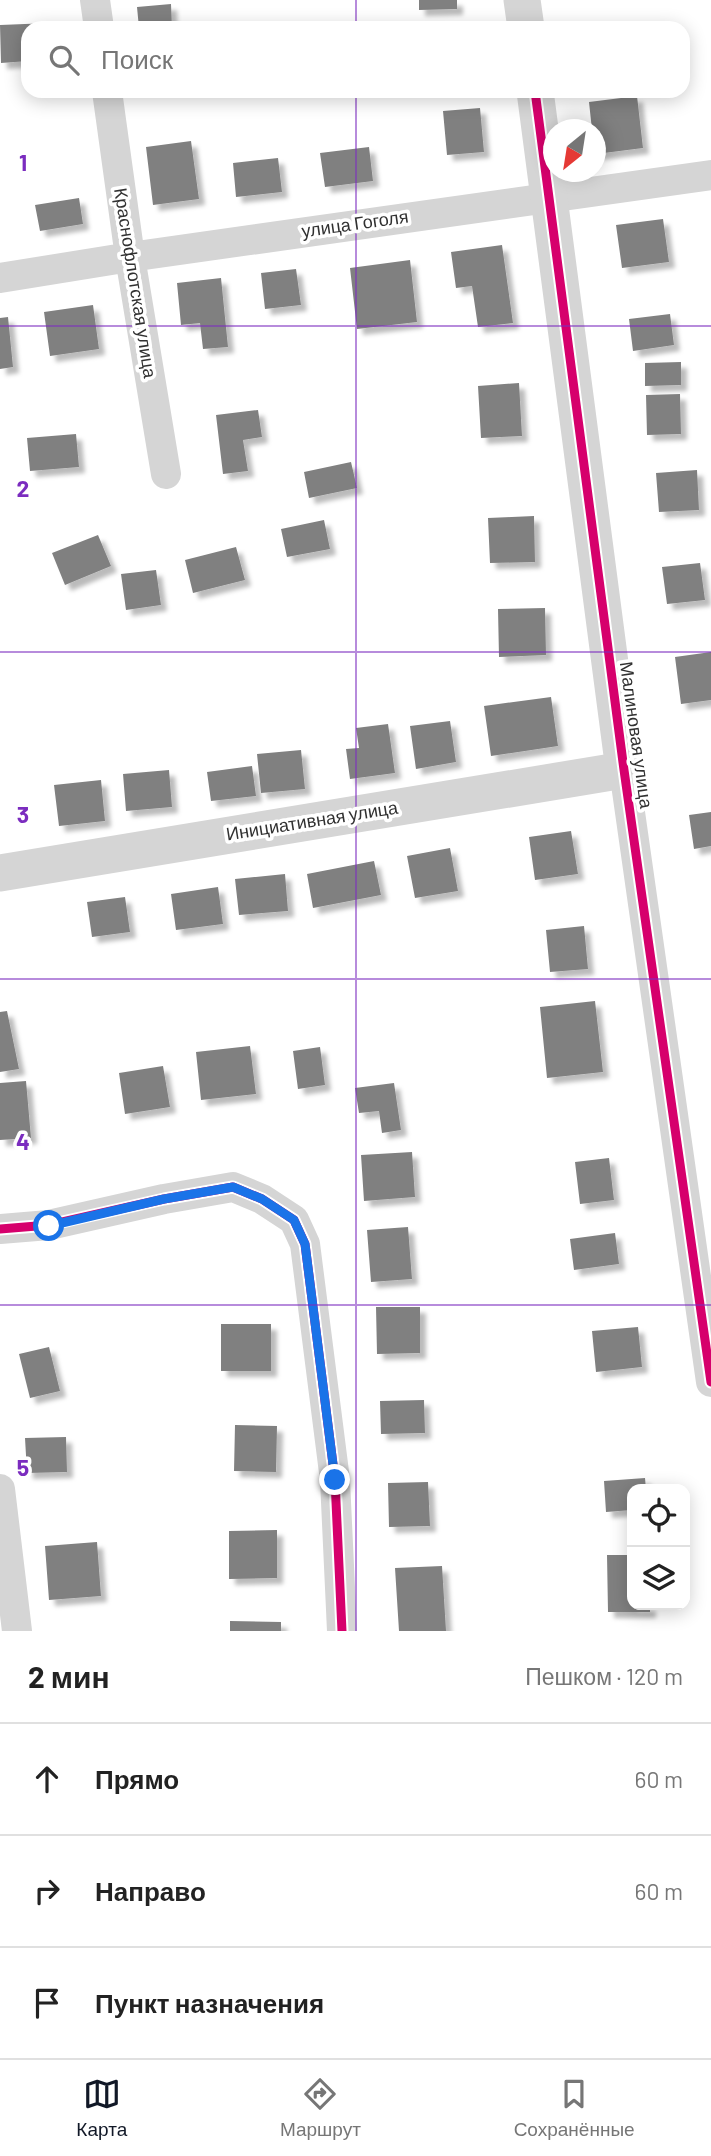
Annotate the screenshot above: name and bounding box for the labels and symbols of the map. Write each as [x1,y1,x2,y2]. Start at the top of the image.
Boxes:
north arrow [543,119,606,182]
text: 1 [19,148,27,176]
street label: Краснофлотская улица [110,186,162,381]
street label: улица Гоголя [300,205,410,241]
text: 2 [17,474,29,502]
street label: Малиновая улица [616,660,658,811]
street label: Инициативная улица [224,795,400,844]
text: 3 [17,800,29,828]
text: 4 [16,1127,30,1155]
route start [33,1210,64,1241]
text: 5 [17,1453,29,1481]
route end [319,1464,350,1495]

